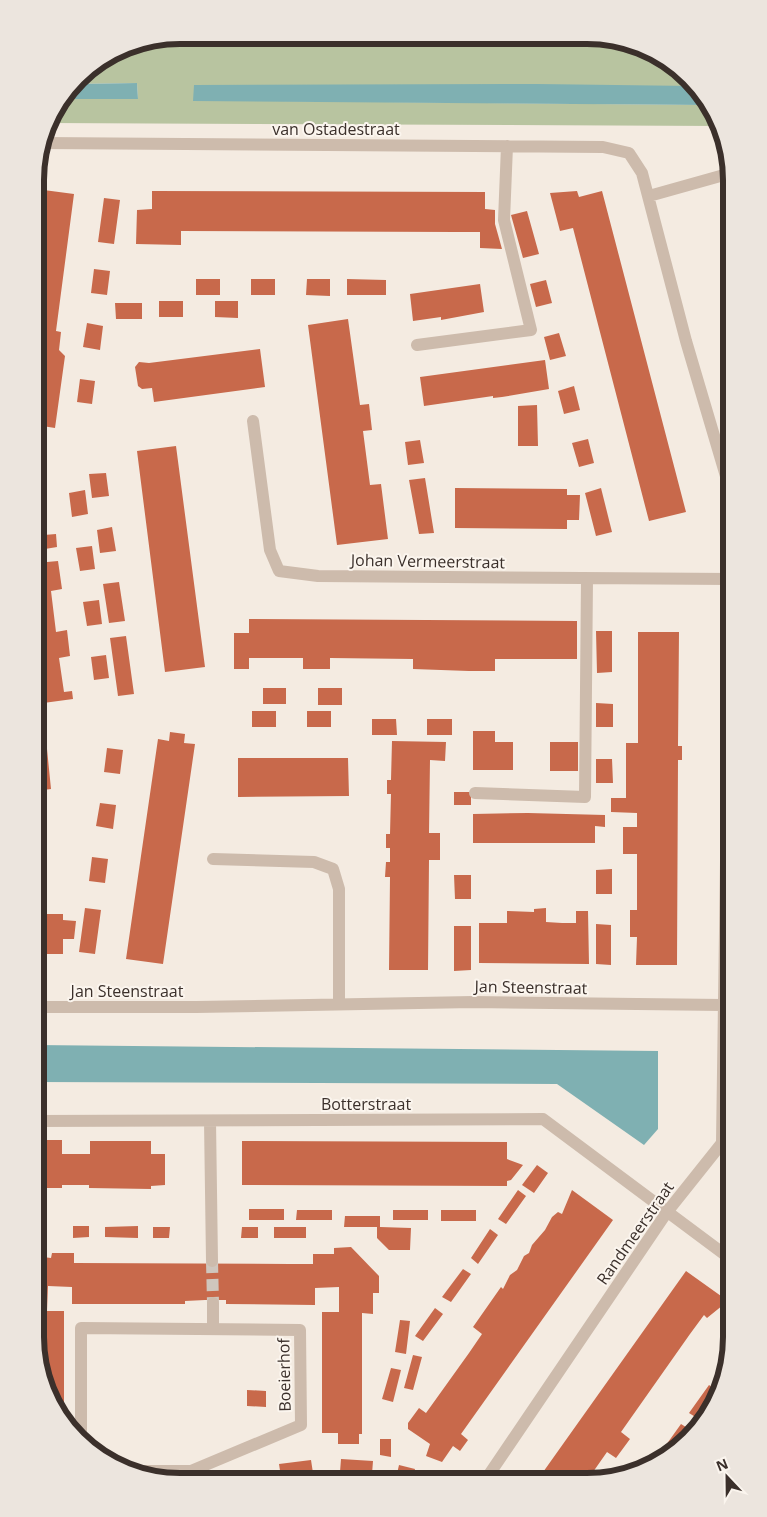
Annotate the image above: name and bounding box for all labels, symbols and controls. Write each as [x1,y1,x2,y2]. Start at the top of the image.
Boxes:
street label: van Ostadestraat [272,118,400,140]
street label: Johan Vermeerstraat [349,549,506,573]
street label: Jan Steenstraat [472,975,588,999]
street label: Jan Steenstraat [69,980,184,1002]
street label: Botterstraat [321,1093,411,1115]
street label: Randmeerstraat [591,1177,679,1289]
street label: Boeierhof [272,1337,296,1412]
north arrow [702,1452,752,1502]
text: N [713,1454,731,1475]

